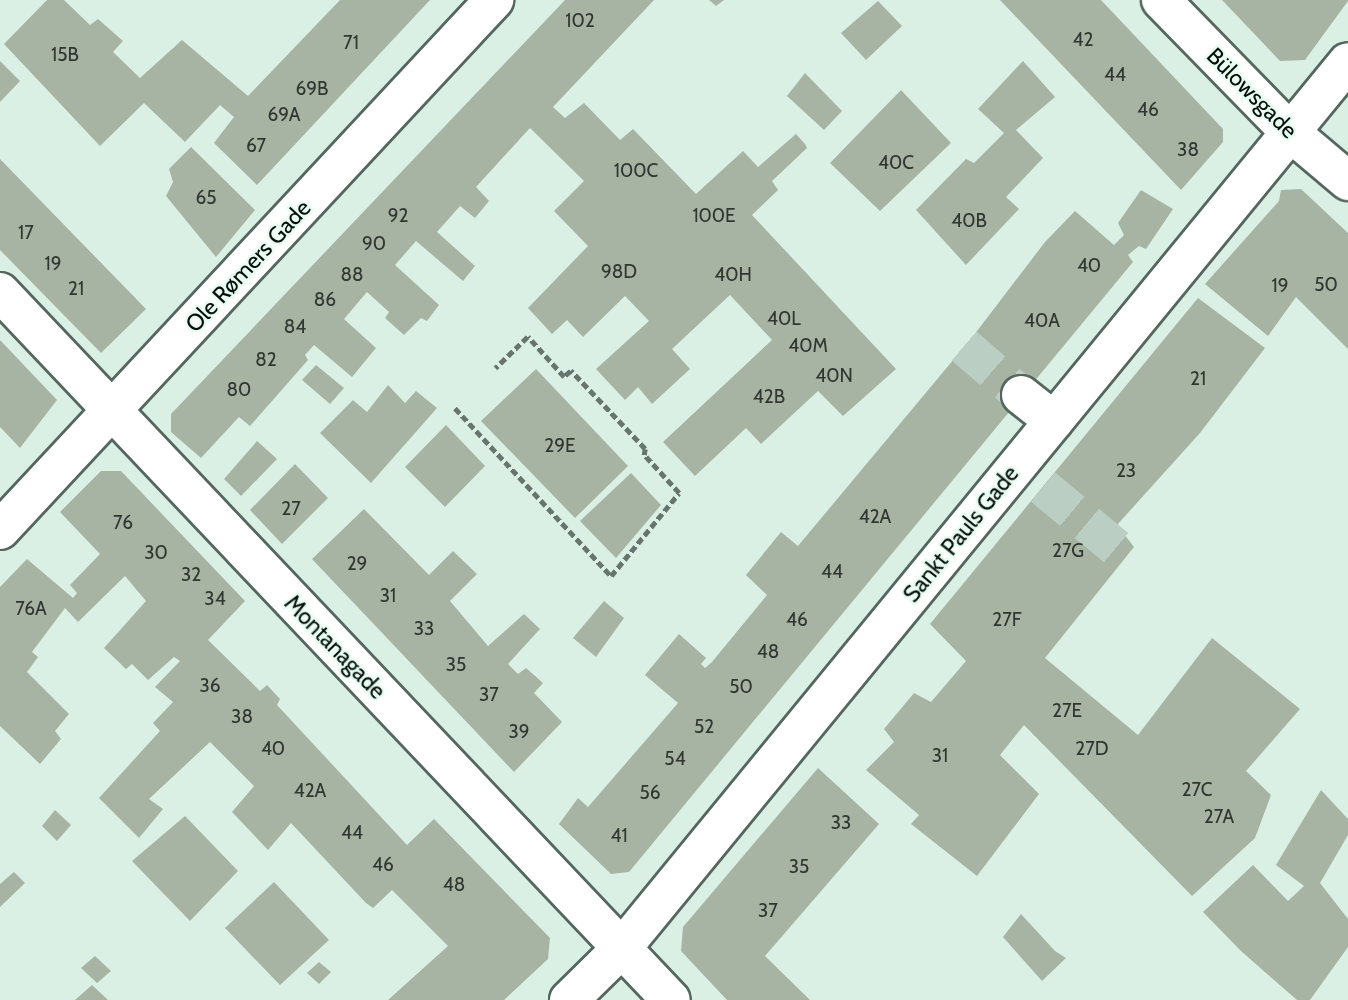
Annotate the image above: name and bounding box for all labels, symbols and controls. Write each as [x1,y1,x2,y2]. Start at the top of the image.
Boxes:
house number: 102 [565,10,595,32]
house number: 42 [1073,29,1093,51]
house number: 71 [343,32,359,54]
street label: Bülowsgade [1201,42,1303,144]
house number: 15B [51,44,79,66]
house number: 44 [1104,64,1126,86]
house number: 69B [296,78,328,100]
house number: 46 [1137,99,1159,121]
house number: 69A [268,104,300,126]
house number: 67 [246,135,266,157]
house number: 38 [1177,139,1199,161]
house number: 40C [878,152,914,174]
house number: 100C [614,160,658,182]
house number: 65 [195,187,217,209]
street label: Ole Rømers Gade [180,194,316,338]
house number: 92 [388,205,408,227]
house number: 100E [692,205,736,227]
house number: 40B [951,210,987,232]
house number: 17 [18,222,34,244]
house number: 90 [362,233,386,255]
house number: 19 [45,253,61,275]
house number: 40 [1077,255,1101,277]
house number: 98D [601,261,637,283]
house number: 88 [340,264,364,286]
house number: 40H [714,264,752,286]
house number: 50 [1314,274,1338,296]
house number: 19 [1272,275,1288,297]
house number: 21 [68,278,84,300]
house number: 86 [314,289,336,311]
house number: 40L [767,308,801,330]
house number: 40A [1024,310,1060,332]
house number: 84 [284,316,306,338]
house number: 40M [788,335,828,357]
house number: 82 [255,349,277,371]
house number: 40N [815,365,853,387]
house number: 21 [1190,368,1206,390]
house number: 80 [227,379,251,401]
house number: 42B [753,386,785,408]
house number: 29E [544,435,576,457]
street label: Sankt Pauls Gade [898,460,1024,608]
house number: 23 [1116,460,1136,482]
house number: 27 [281,498,301,520]
house number: 42A [859,506,891,528]
house number: 76 [113,512,133,534]
house number: 27G [1052,540,1084,562]
house number: 30 [144,542,168,564]
house number: 29 [347,553,367,575]
house number: 44 [821,561,843,583]
house number: 32 [181,564,201,586]
house number: 31 [380,585,396,607]
house number: 34 [204,588,226,610]
street label: Montanagade [279,589,391,705]
house number: 76A [15,598,47,620]
house number: 46 [786,609,808,631]
house number: 27F [992,609,1022,631]
house number: 33 [414,618,434,640]
house number: 48 [757,641,779,663]
house number: 35 [446,654,466,676]
house number: 36 [199,675,221,697]
house number: 50 [729,676,753,698]
house number: 37 [479,684,499,706]
house number: 27E [1052,700,1082,722]
house number: 38 [231,706,253,728]
house number: 52 [694,716,714,738]
house number: 39 [508,721,530,743]
house number: 40 [261,738,285,760]
house number: 27D [1075,738,1109,760]
house number: 31 [932,745,948,767]
house number: 54 [664,748,686,770]
house number: 27C [1181,779,1213,801]
house number: 42A [294,780,326,802]
house number: 56 [639,782,661,804]
house number: 27A [1204,806,1234,828]
house number: 33 [831,812,851,834]
house number: 44 [341,822,363,844]
house number: 41 [610,825,628,847]
house number: 46 [372,854,394,876]
house number: 35 [789,856,809,878]
house number: 48 [443,874,465,896]
house number: 37 [758,900,778,922]

